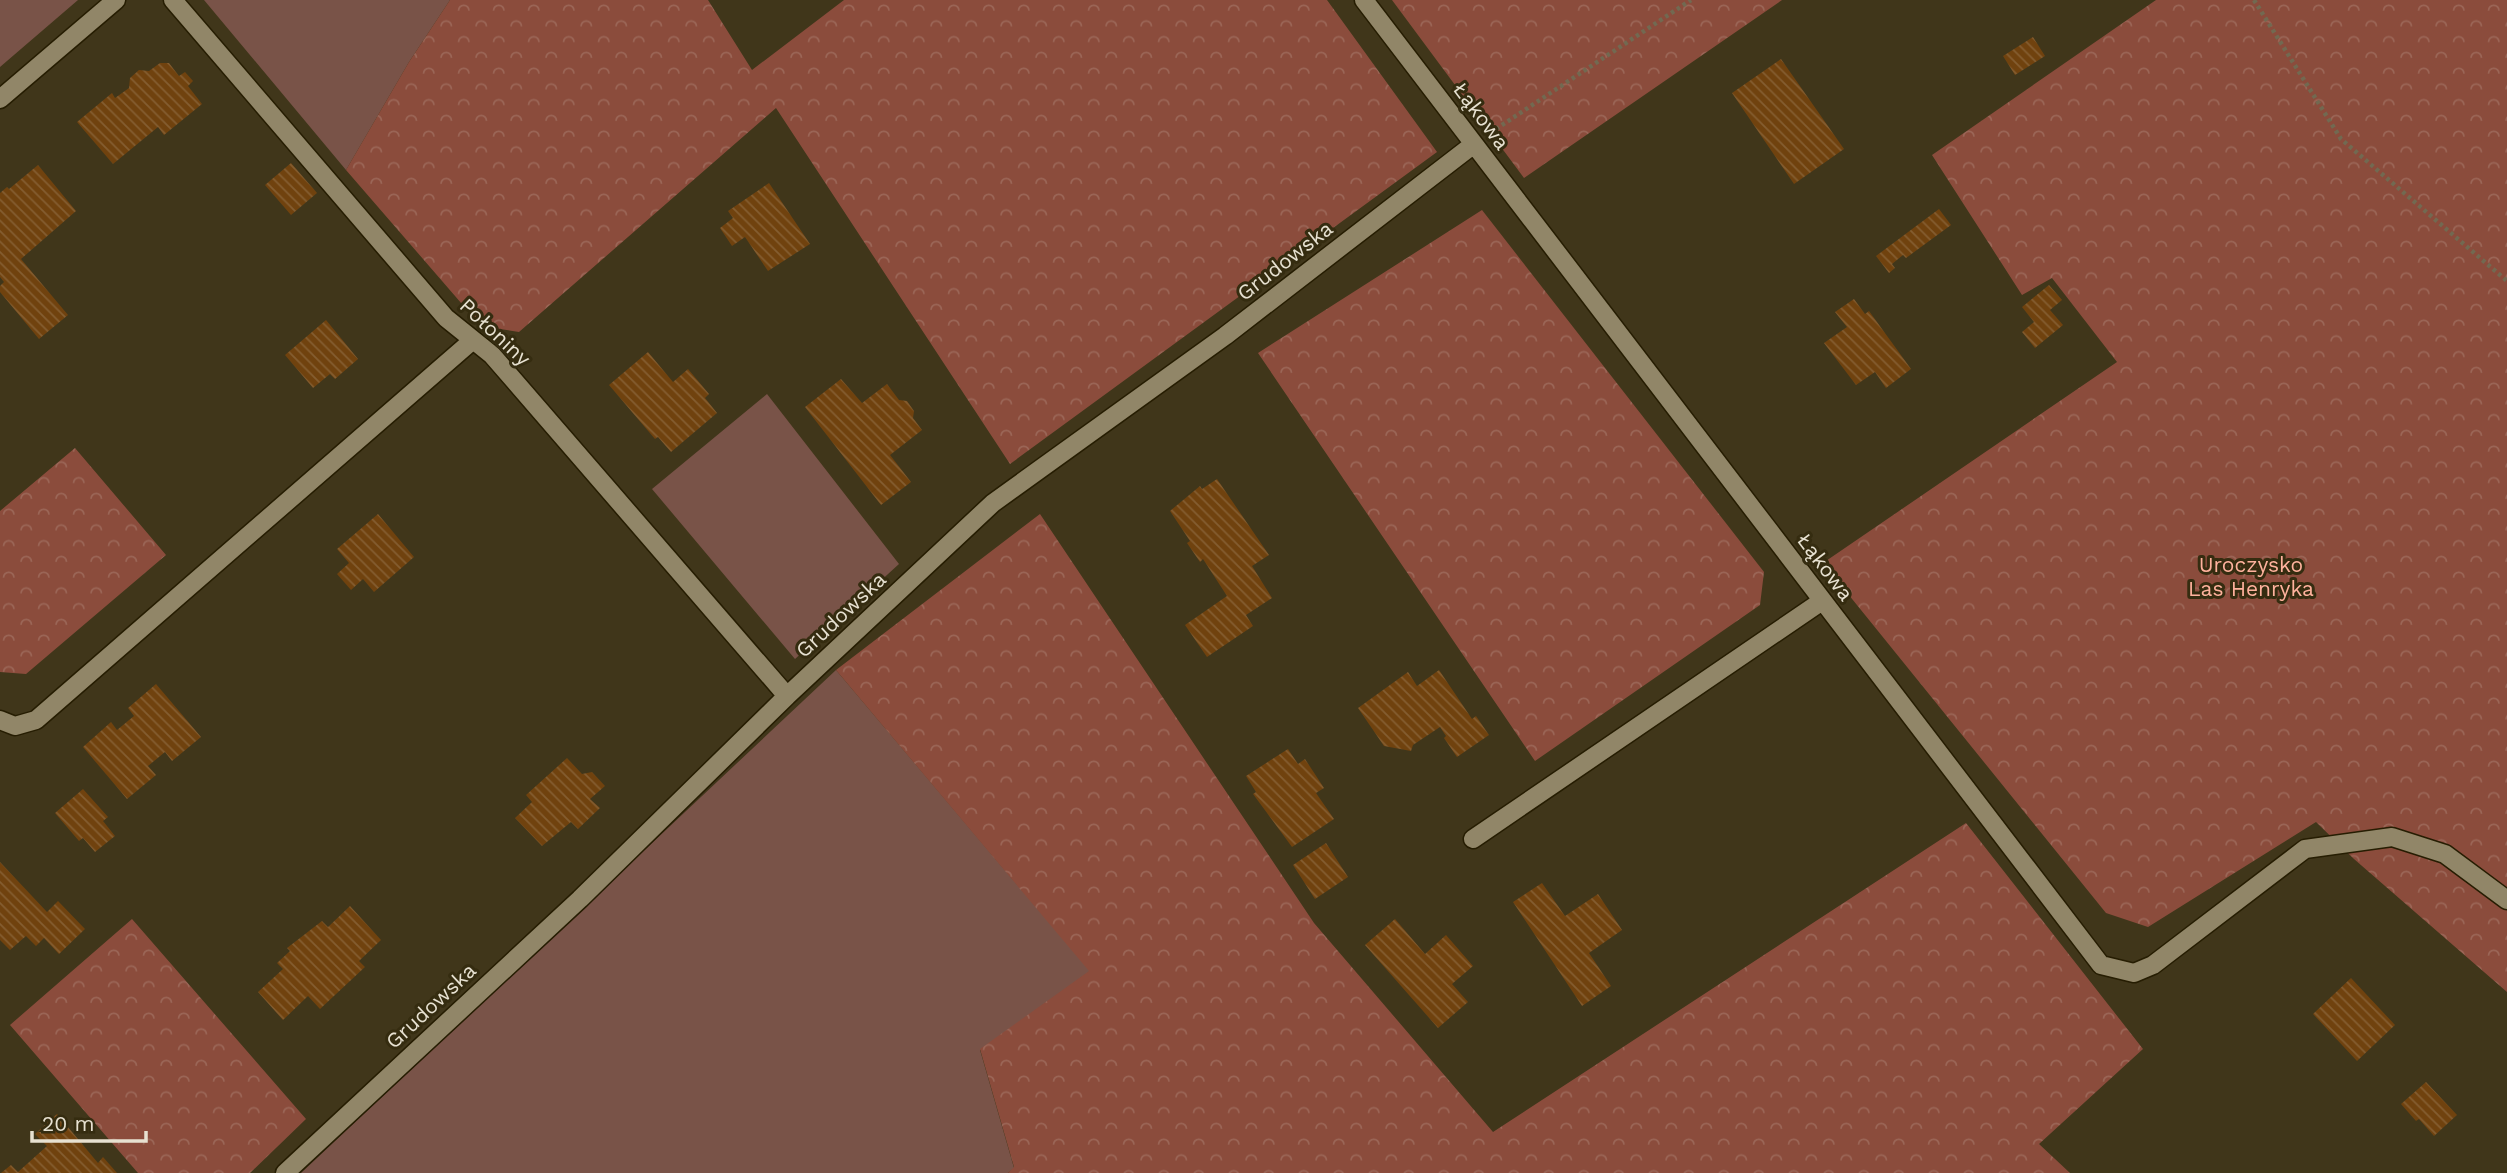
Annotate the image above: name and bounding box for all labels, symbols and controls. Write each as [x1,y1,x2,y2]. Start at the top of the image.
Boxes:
street label: Łąkowa [1448,77,1515,154]
street label: Grudowska [1232,216,1337,306]
street label: Połoniny [455,293,536,371]
street label: Łąkowa [1792,528,1859,605]
park label: Uroczysko Las Henryka [2188,552,2314,601]
street label: Grudowska [790,566,891,663]
street label: Grudowska [380,957,481,1054]
scale bar [32,1100,145,1144]
text: 20 m [42,1111,94,1136]

